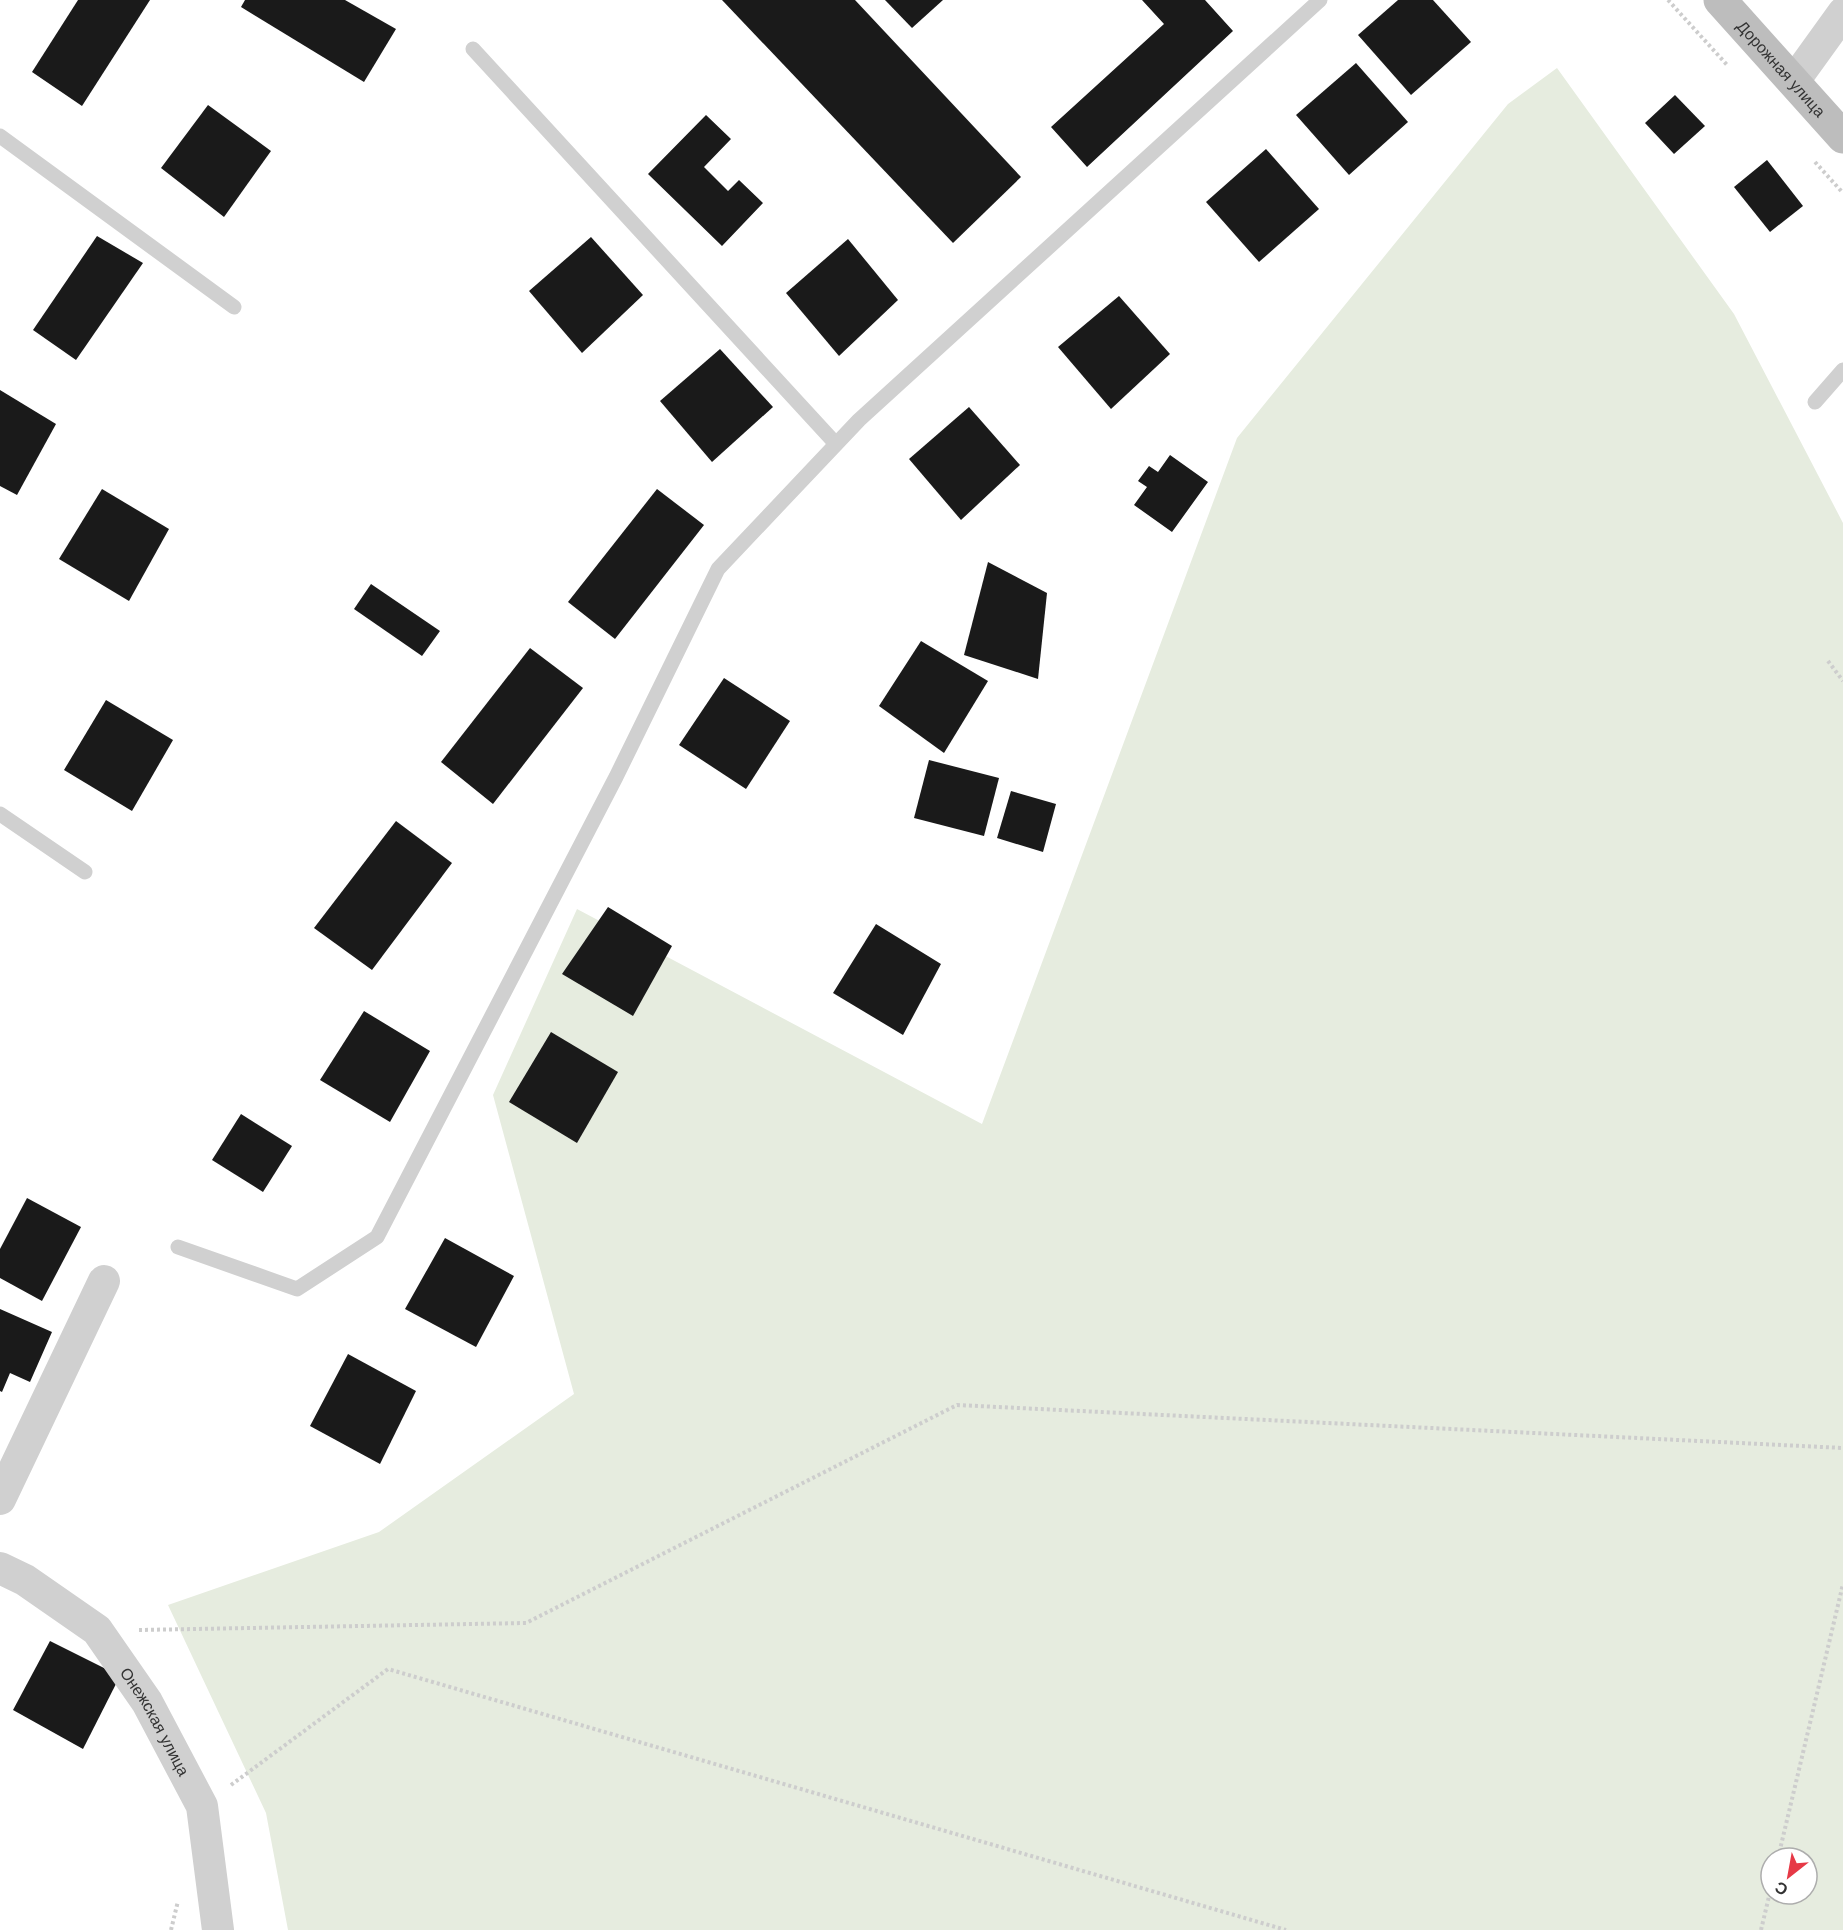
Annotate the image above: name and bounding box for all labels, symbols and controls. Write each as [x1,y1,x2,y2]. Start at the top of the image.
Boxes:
street label: Дорожная улица [1734,17,1829,120]
street label: Онежская улица [117,1664,193,1779]
north arrow [1759,1846,1819,1906]
text: С [1772,1878,1791,1899]

